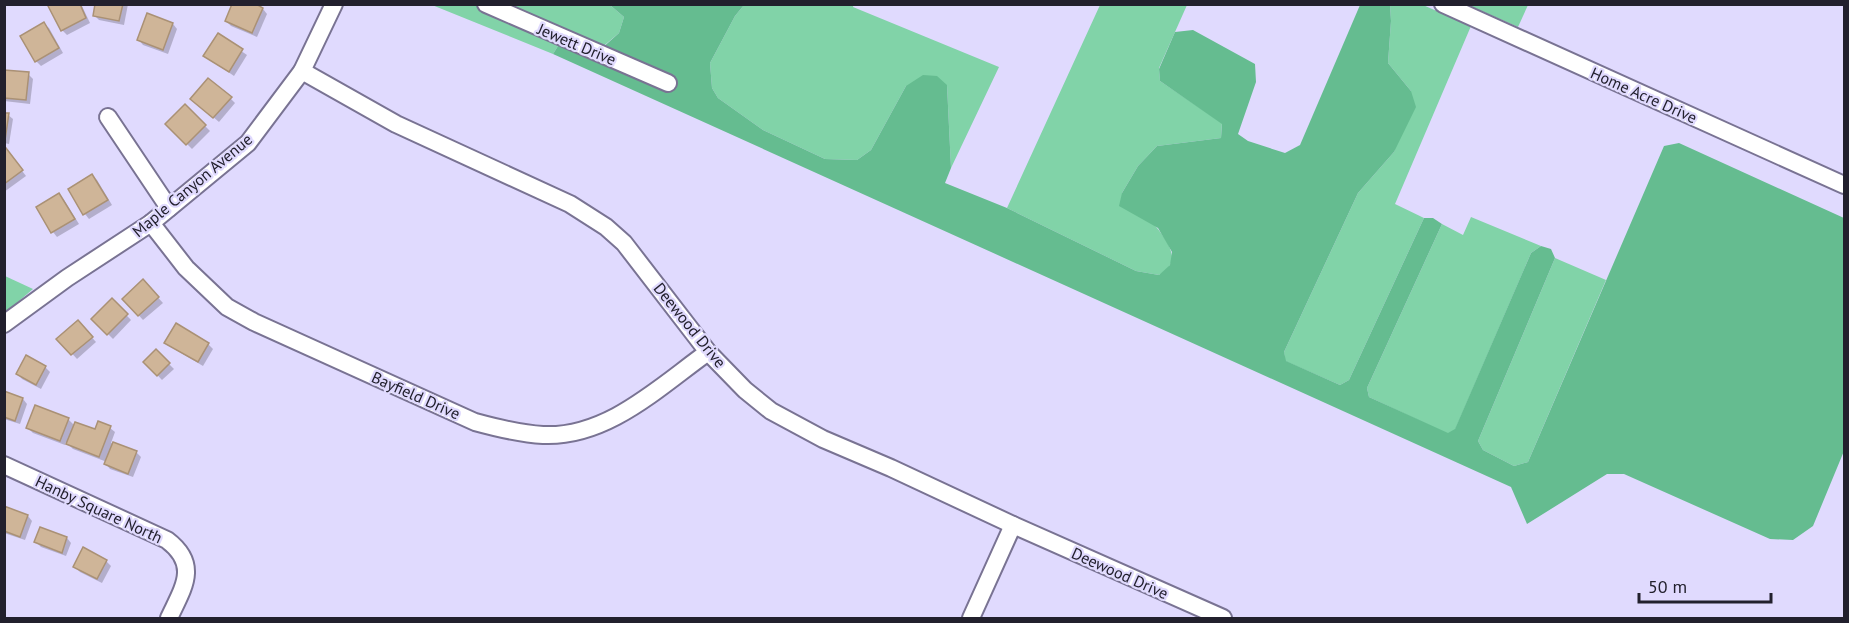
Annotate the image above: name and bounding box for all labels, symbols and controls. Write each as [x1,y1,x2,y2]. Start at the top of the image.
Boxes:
street label: Jewett Drive [534,18,619,69]
street label: Home Acre Drive [1588,63,1700,127]
street label: Maple Canyon Avenue [128,129,256,241]
street label: Deewood Drive [650,278,730,372]
street label: Bayfield Drive [369,367,463,423]
street label: Hanby Square North [32,471,166,547]
street label: Deewood Drive [1068,543,1172,603]
scale bar [1639,566,1771,604]
text: 50 m [1648,575,1687,598]

